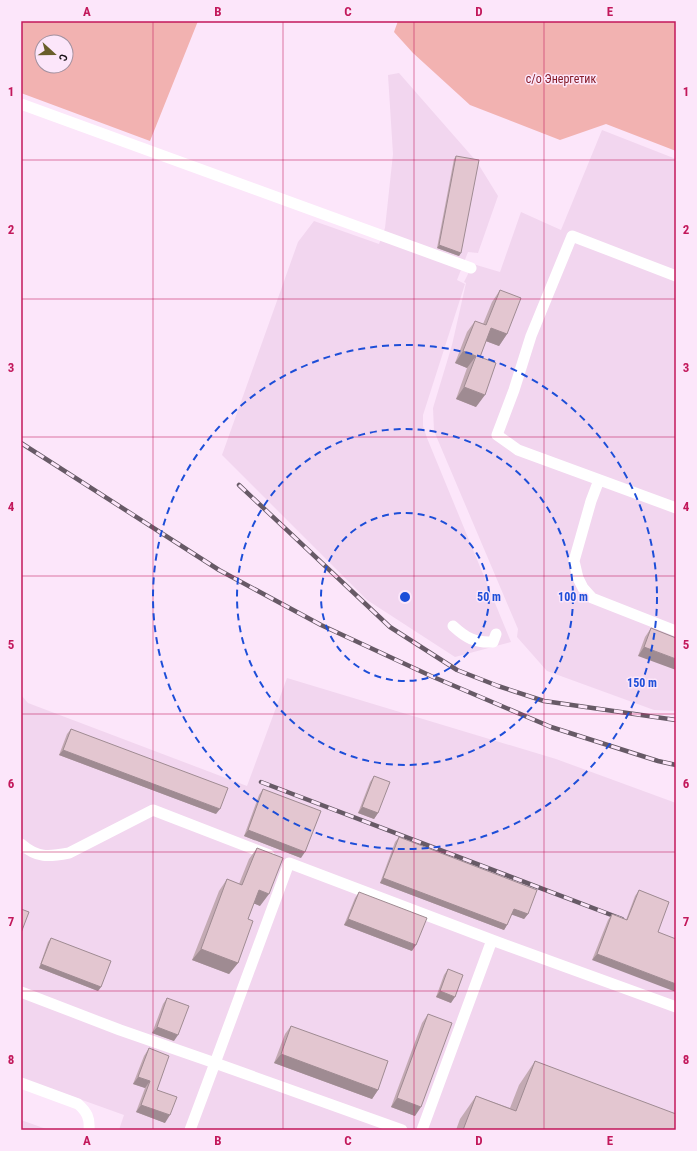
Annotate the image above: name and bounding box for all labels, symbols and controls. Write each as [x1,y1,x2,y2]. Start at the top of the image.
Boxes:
text: A [83,4,91,19]
text: B [214,4,222,19]
text: C [344,4,352,19]
text: D [475,4,483,19]
text: E [607,4,614,19]
north arrow [34,34,74,74]
text: С [56,52,70,63]
park label: с/о Энергетик [526,72,596,86]
text: 1 [8,84,14,99]
text: 1 [683,84,689,99]
text: 2 [8,222,15,237]
text: 2 [683,222,690,237]
text: 3 [8,360,14,375]
text: 3 [683,360,689,375]
text: 4 [8,499,15,514]
text: 4 [683,499,690,514]
centre of rings [398,590,412,604]
text: 50 m [477,590,501,604]
text: 100 m [558,590,588,604]
text: 5 [8,637,15,652]
text: 5 [683,637,690,652]
text: 150 m [627,676,657,690]
text: 6 [8,776,15,791]
text: 6 [683,776,690,791]
text: 7 [8,914,15,929]
text: 7 [683,914,690,929]
text: 8 [8,1052,14,1067]
text: 8 [683,1052,689,1067]
text: A [83,1133,91,1148]
text: B [214,1133,222,1148]
text: C [344,1133,352,1148]
text: D [475,1133,483,1148]
text: E [607,1133,614,1148]

